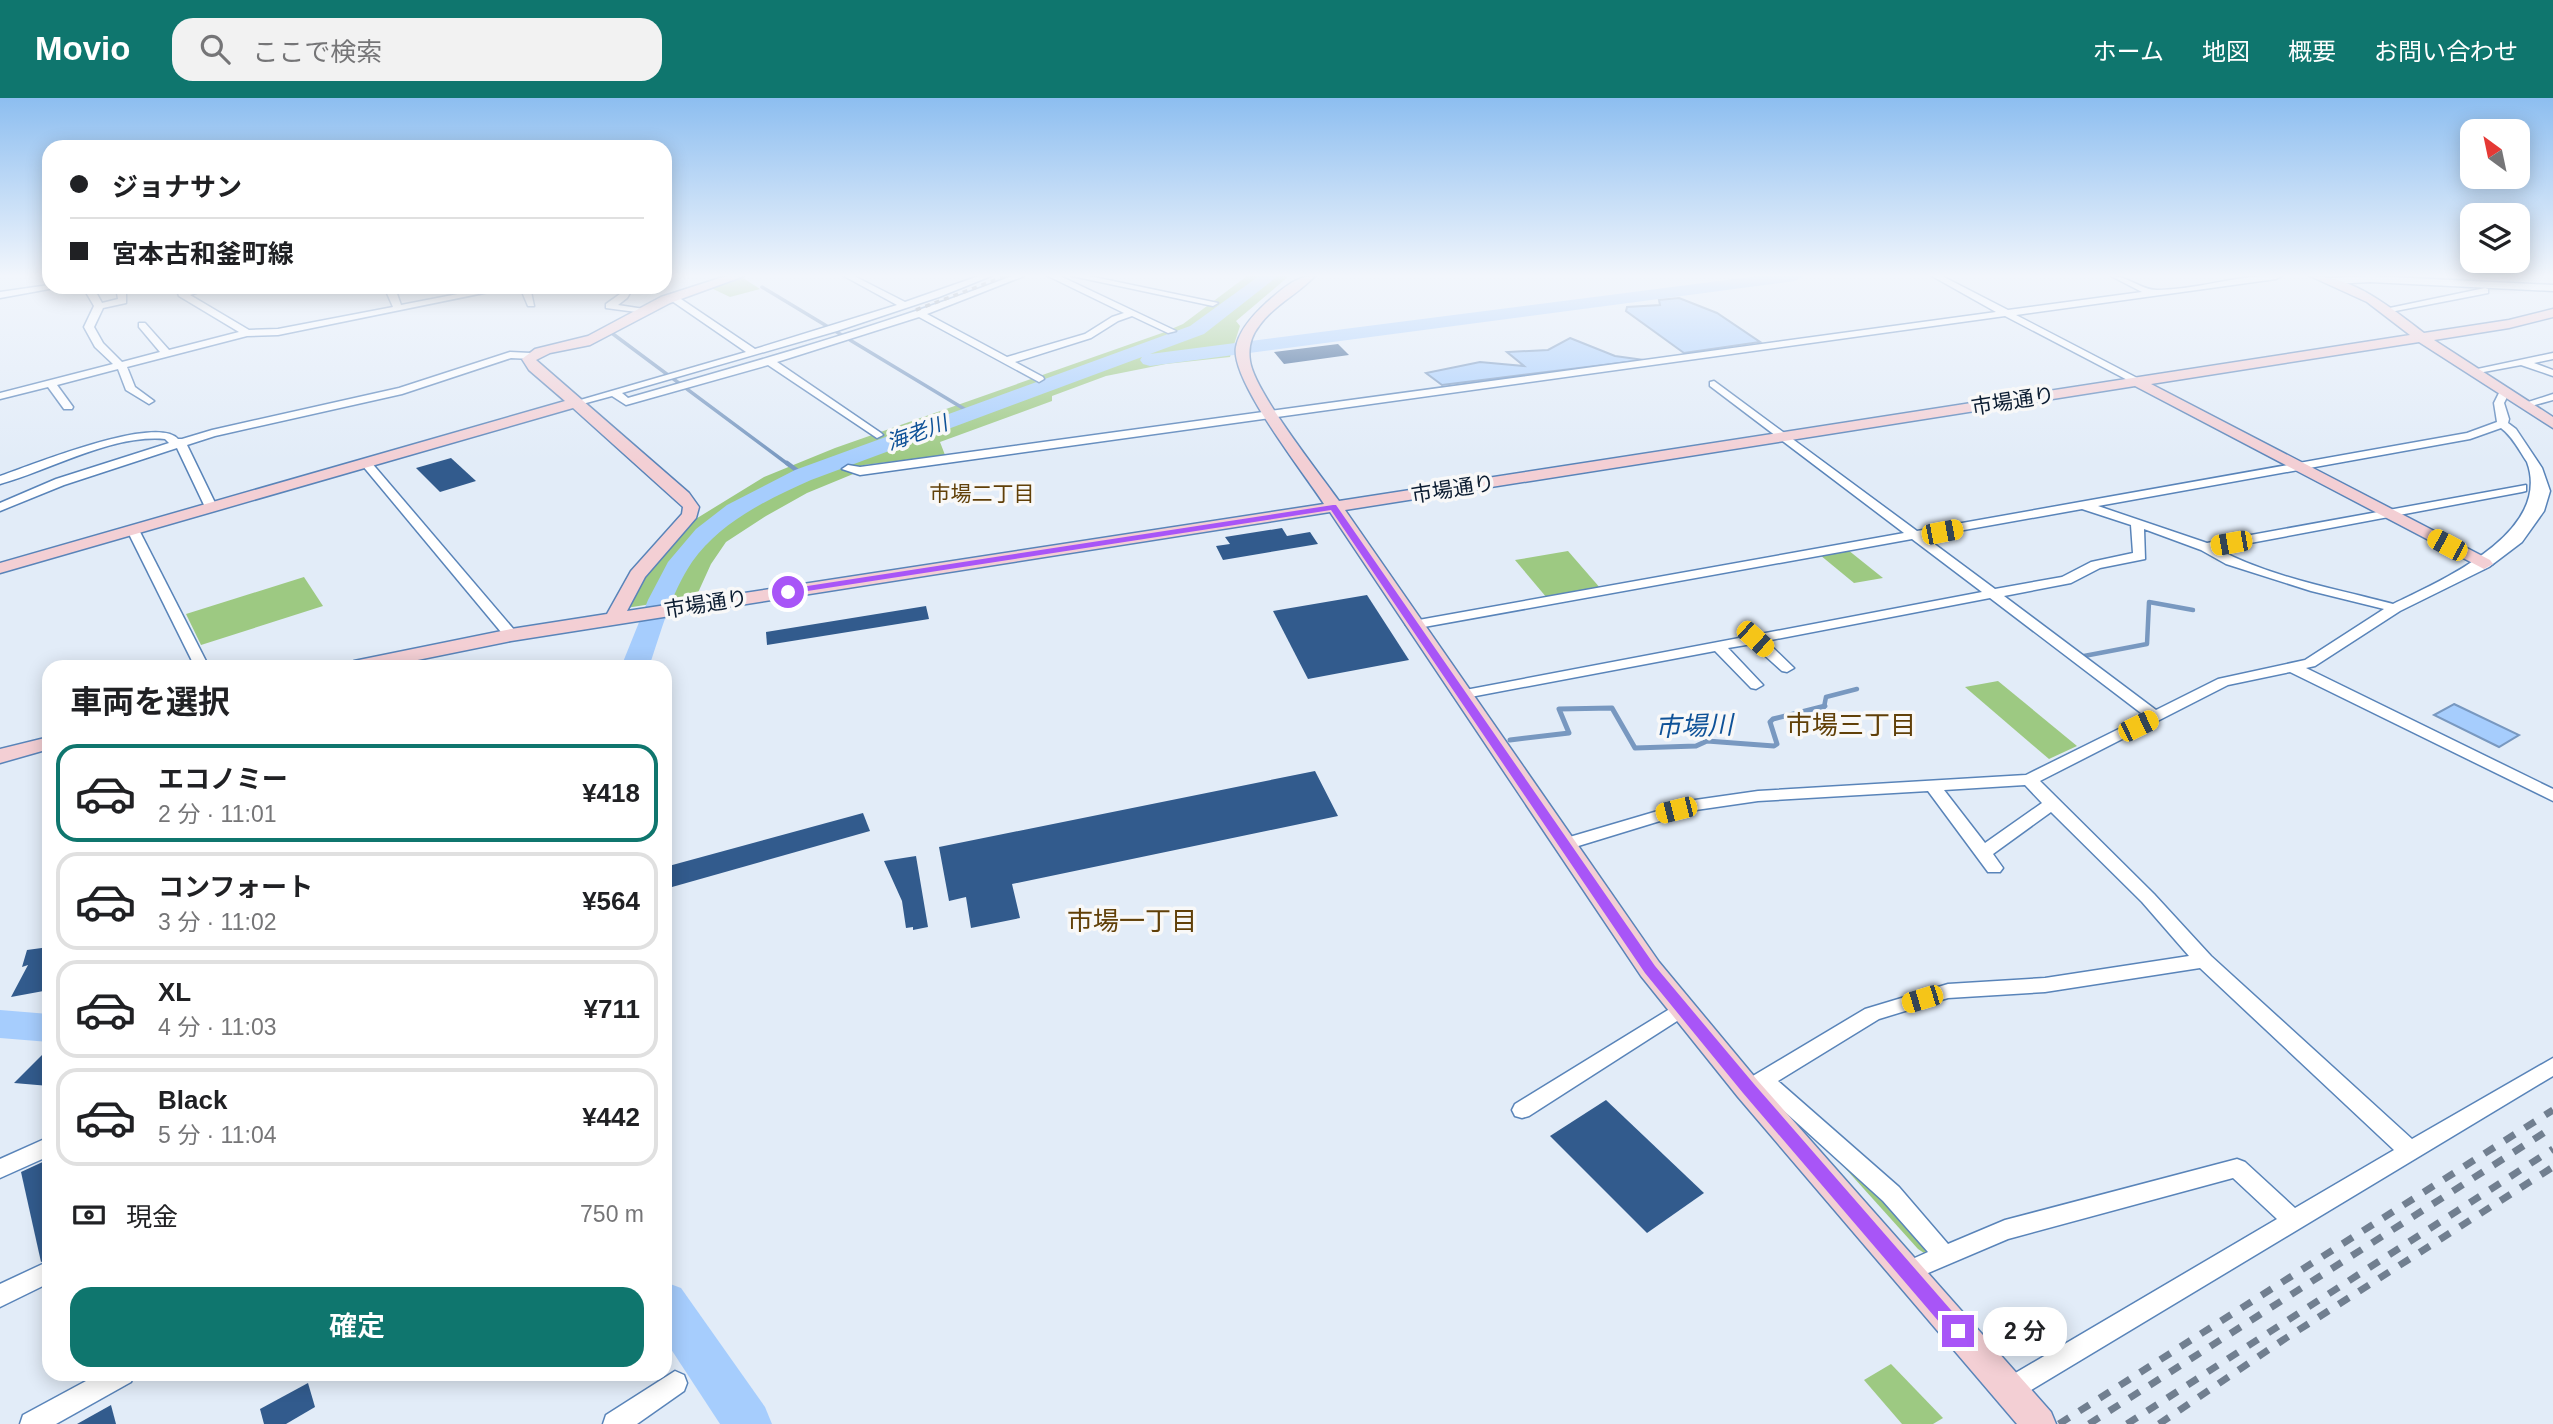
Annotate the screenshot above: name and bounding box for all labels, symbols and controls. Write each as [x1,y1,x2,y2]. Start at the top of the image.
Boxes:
search box [172,18,662,81]
text: Movio [35,30,130,67]
icon: search [196,30,234,68]
text: ここで検索 [252,37,382,67]
text: ホーム [2093,38,2164,65]
text: 地図 [2202,38,2250,65]
text: 概要 [2288,38,2336,65]
text: お問い合わせ [2374,38,2518,65]
north arrow [2460,119,2530,189]
map controls [2460,119,2530,273]
text: ジョナサン [112,172,242,202]
button: layers [2460,203,2530,273]
text: 宮本古和釜町線 [112,239,294,269]
street label: 市場通り [1970,383,2056,418]
water label: 海老川 [883,410,952,454]
street label: 市場通り [1410,471,1496,506]
district label: 市場二丁目 [930,482,1035,505]
car [1920,518,1965,546]
car [2424,526,2471,564]
car [2209,529,2254,557]
route start [772,576,804,608]
street label: 市場通り [663,586,749,621]
car [1733,617,1778,661]
text: 車両を選択 [70,684,230,720]
car [2115,707,2162,745]
water label: 市場川 [1654,710,1736,742]
district label: 市場三丁目 [1786,710,1916,740]
icon: car [74,762,137,825]
text: エコノミー [158,764,288,794]
text: ¥418 [582,778,640,808]
car [1654,795,1699,825]
text: 2 分 · 11:01 [158,801,276,827]
icon: car [74,870,137,933]
text: コンフォート [158,872,313,902]
text: ¥564 [582,886,640,916]
district label: 市場一丁目 [1067,906,1197,936]
text: 3 分 · 11:02 [158,909,276,935]
text: XL [158,977,191,1007]
icon: car [74,978,137,1041]
car [1899,983,1946,1015]
text: ¥711 [584,994,640,1024]
text: 4 分 · 11:03 [158,1014,276,1040]
text: Black [158,1085,227,1115]
icon: car [74,1086,137,1149]
text: ¥442 [582,1102,640,1132]
text: 5 分 · 11:04 [158,1122,276,1148]
icon: cash [70,1196,108,1234]
text: 750 m [580,1201,644,1227]
text: 現金 [126,1202,178,1232]
button: 確定 [70,1287,644,1367]
callout: 2 分 [1982,1306,2066,1356]
route end [1942,1315,1974,1347]
text: 2 分 [2004,1318,2046,1344]

